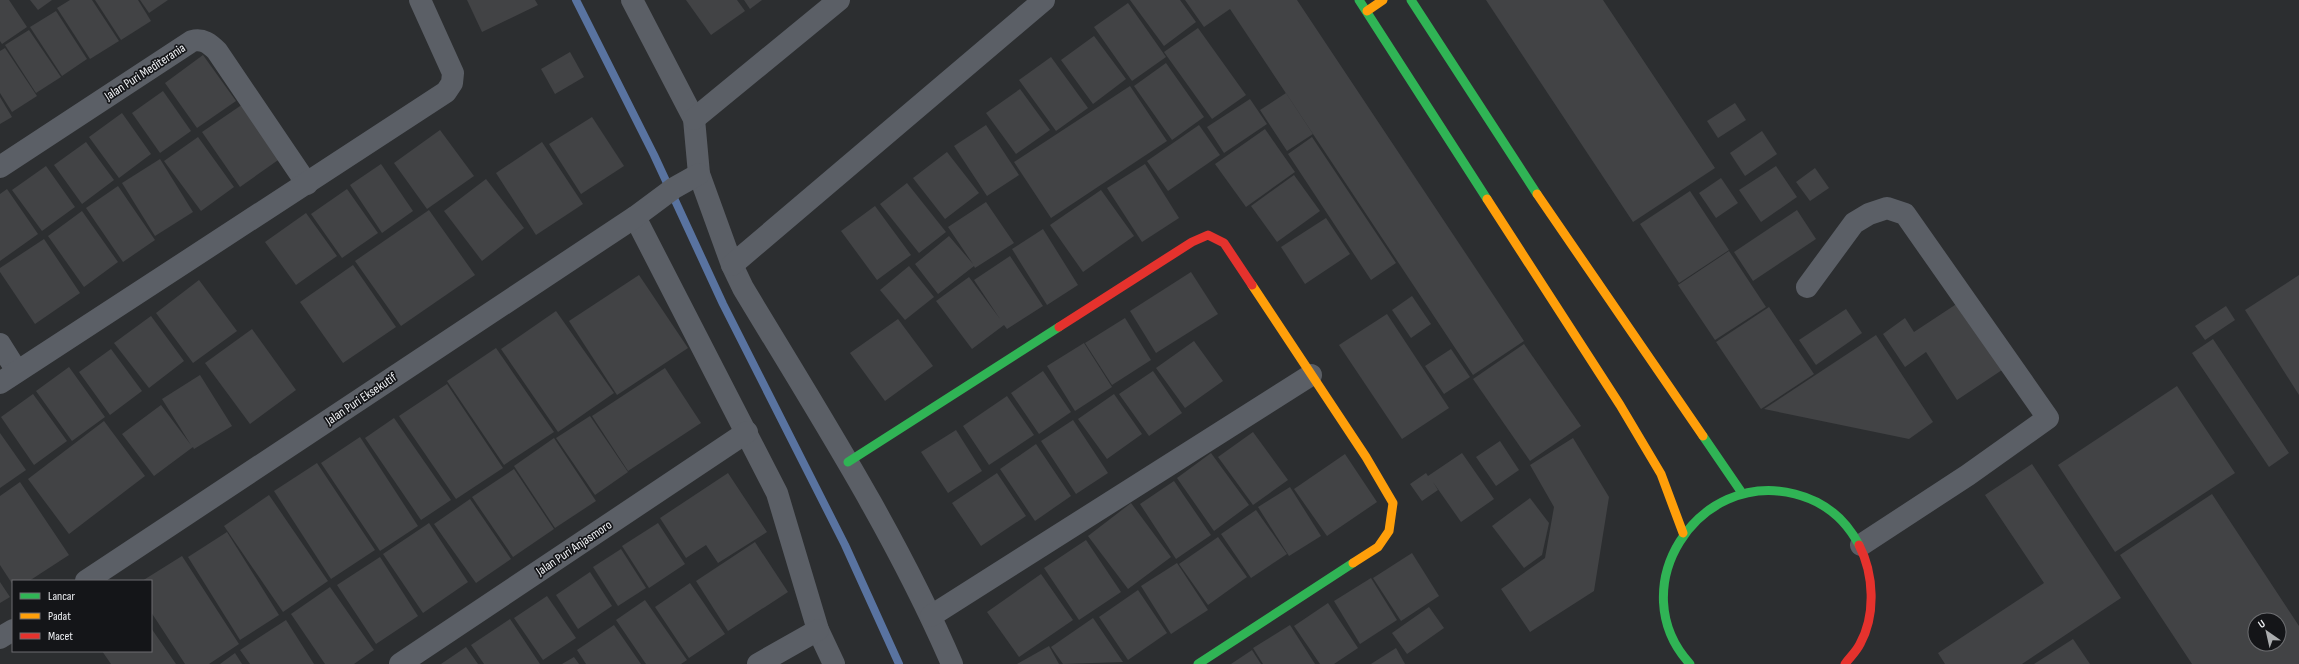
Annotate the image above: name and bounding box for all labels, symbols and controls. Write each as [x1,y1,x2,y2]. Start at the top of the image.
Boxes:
street label: Jalan Puri Mediterania [101,40,188,105]
street label: Jalan Puri Eksekutif [322,369,400,429]
street label: Jalan Puri Anjasmoro [532,517,615,580]
legend [12,580,152,652]
text: Lancar [48,589,75,604]
text: Padat [48,609,71,624]
north arrow [2247,612,2287,652]
text: U [2256,617,2268,631]
text: Macet [48,629,73,644]

